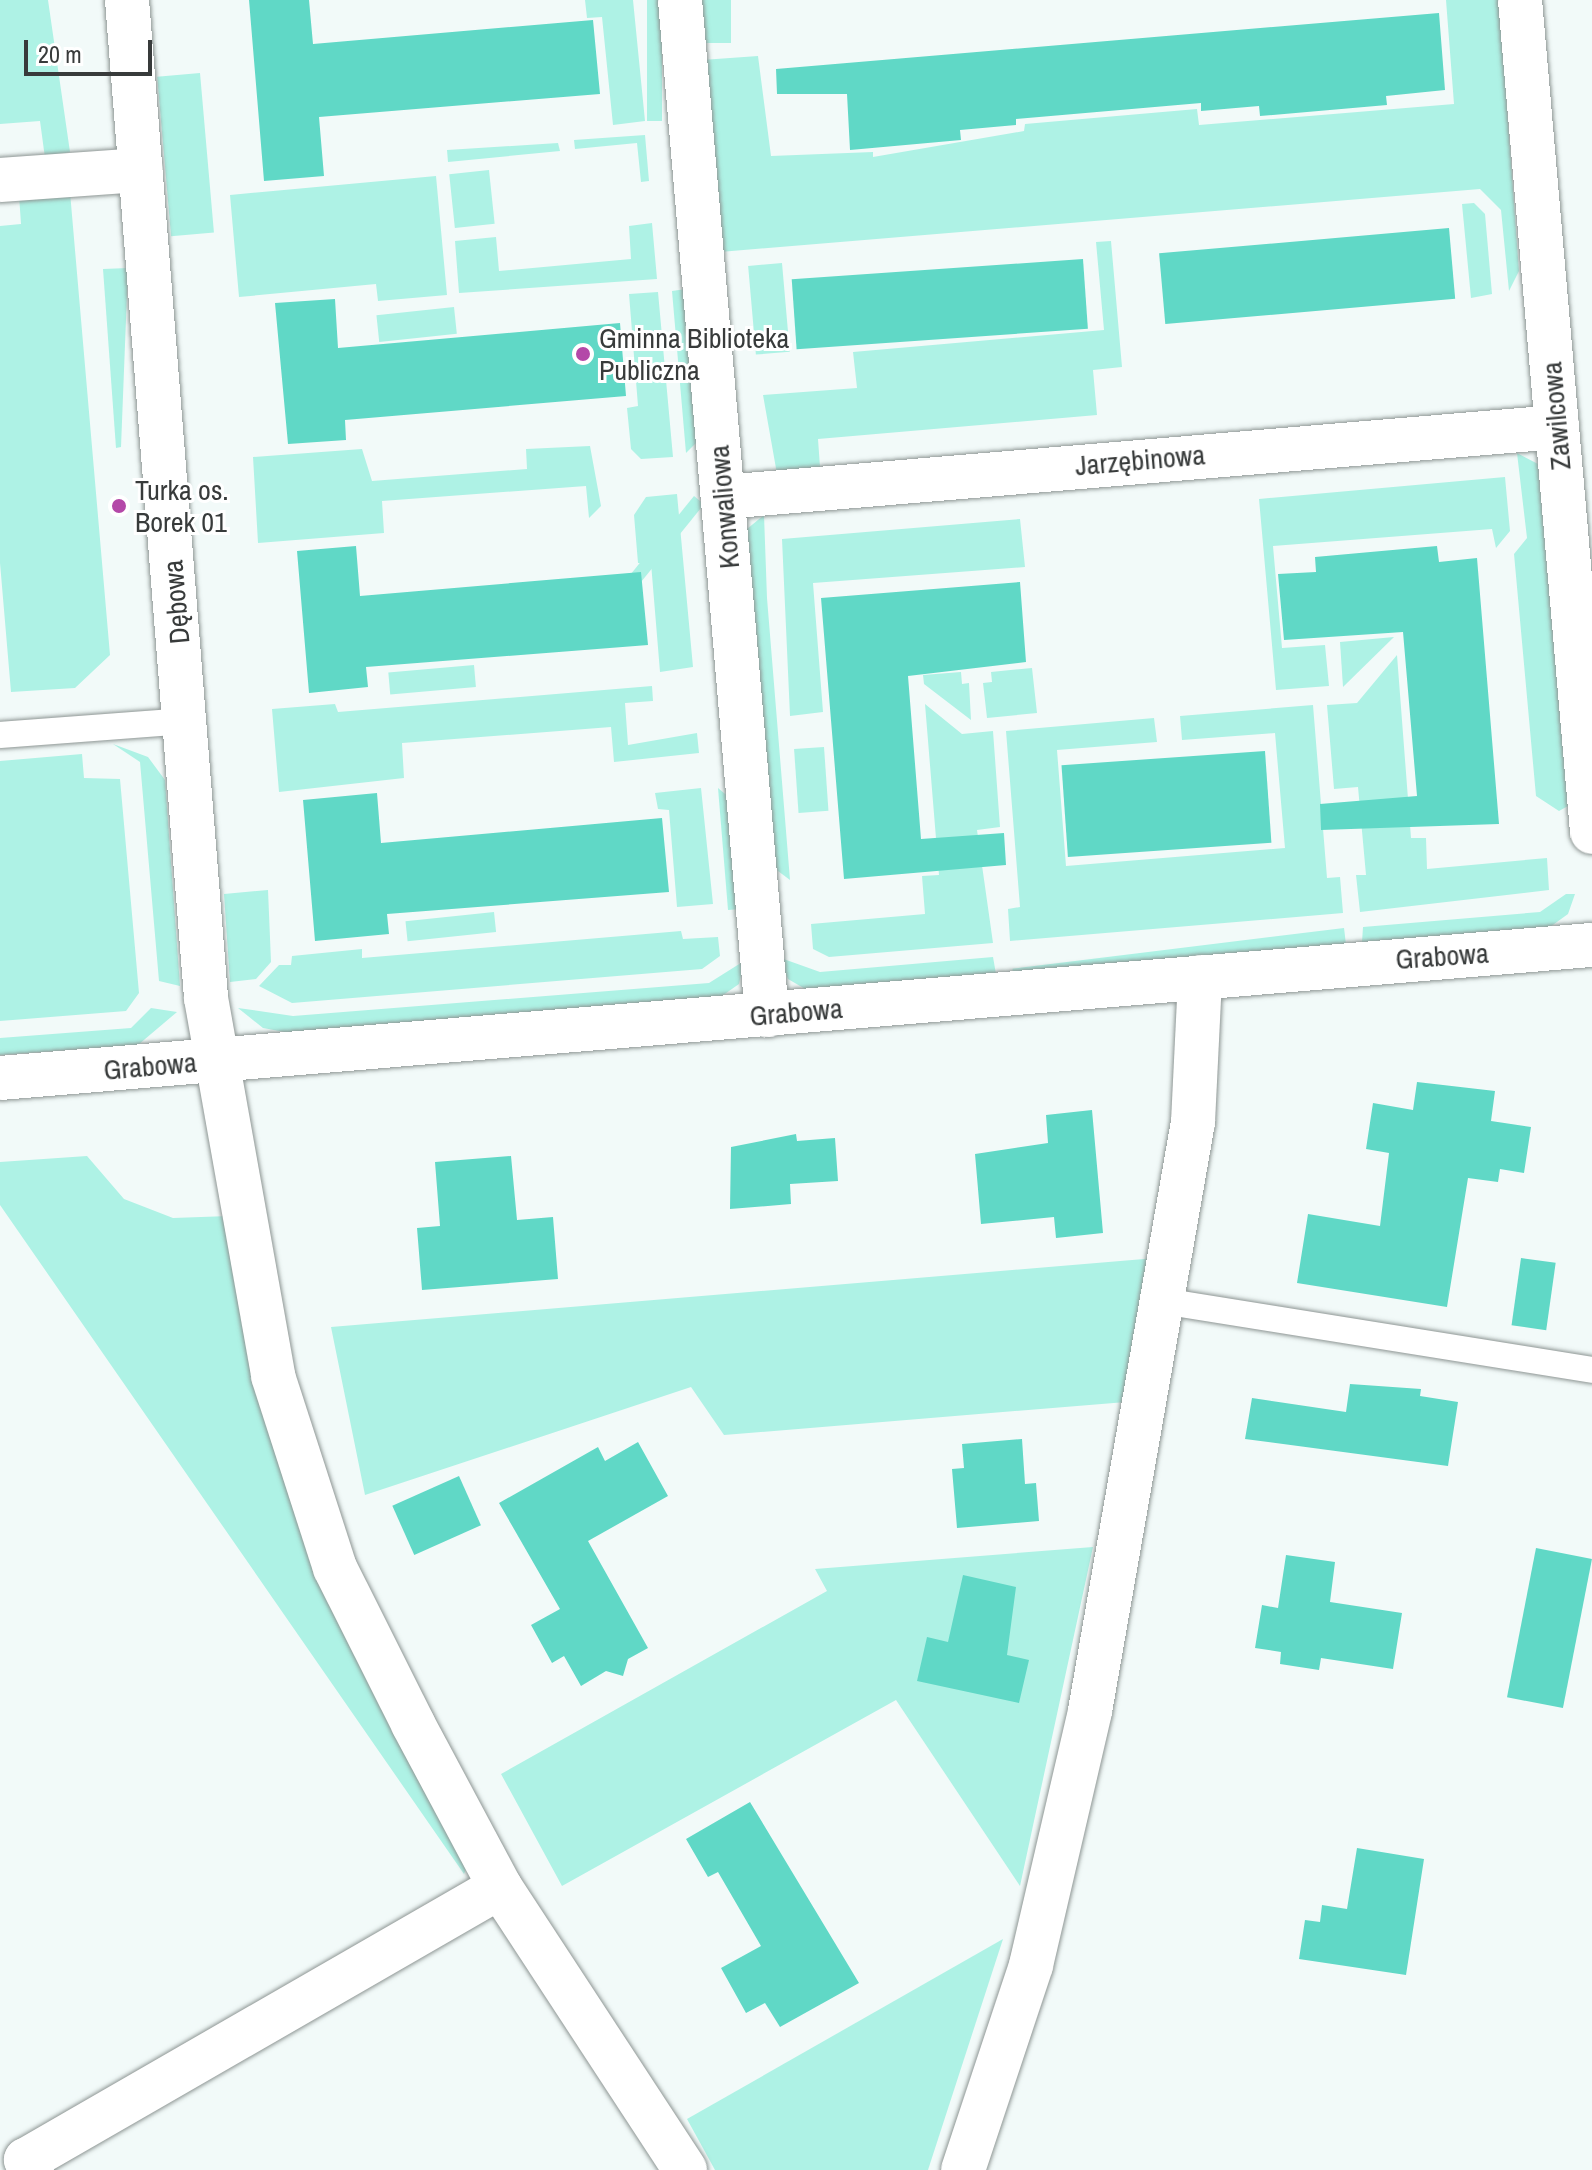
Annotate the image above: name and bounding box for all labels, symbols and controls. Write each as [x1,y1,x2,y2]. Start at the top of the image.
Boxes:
scale bar [28,24,156,74]
text: 20 m [38,38,82,70]
place label: Gminna Biblioteka Publiczna [599,321,789,387]
marker: Gminna Biblioteka Publiczna [574,345,592,363]
street label: Zawilcowa [1535,361,1577,471]
street label: Jarzębinowa [1074,438,1206,482]
street label: Konwaliowa [702,444,746,570]
place label: Turka os. Borek 01 [135,473,229,539]
marker: Turka os. Borek 01 [110,497,128,515]
street label: Dębowa [156,559,196,645]
street label: Grabowa [1394,936,1490,976]
street label: Grabowa [748,991,844,1033]
street label: Grabowa [102,1045,198,1087]

